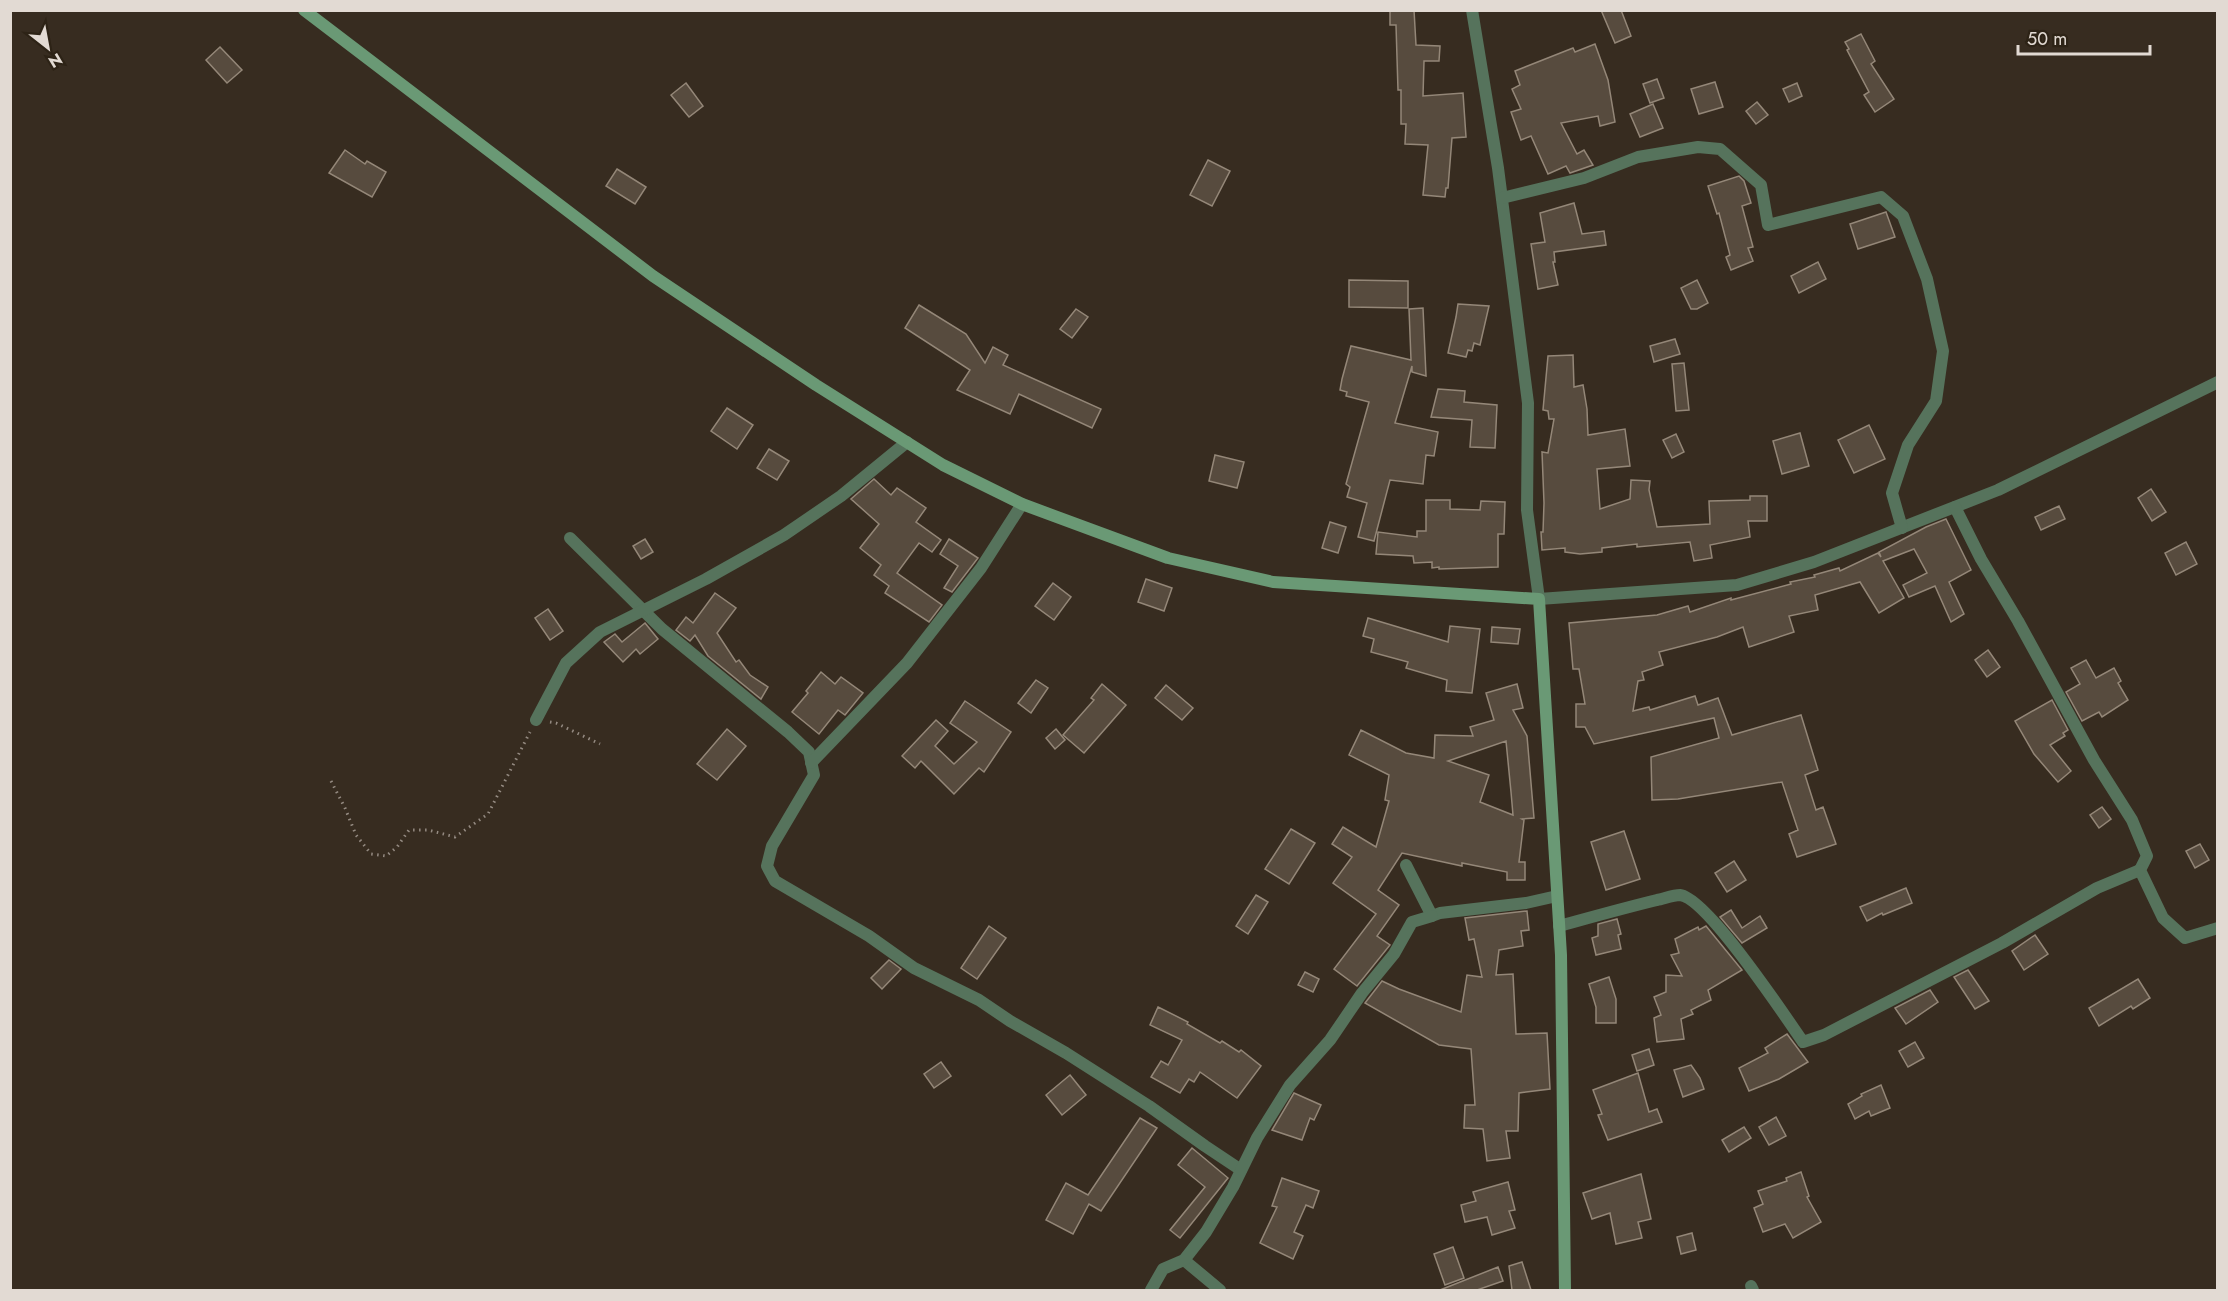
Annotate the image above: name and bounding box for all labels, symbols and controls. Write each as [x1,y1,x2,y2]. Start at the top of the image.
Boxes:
north arrow [18,18,78,78]
scale bar [2018,18,2150,56]
text: 50 m [2027,26,2067,52]
text: N [44,47,67,74]

